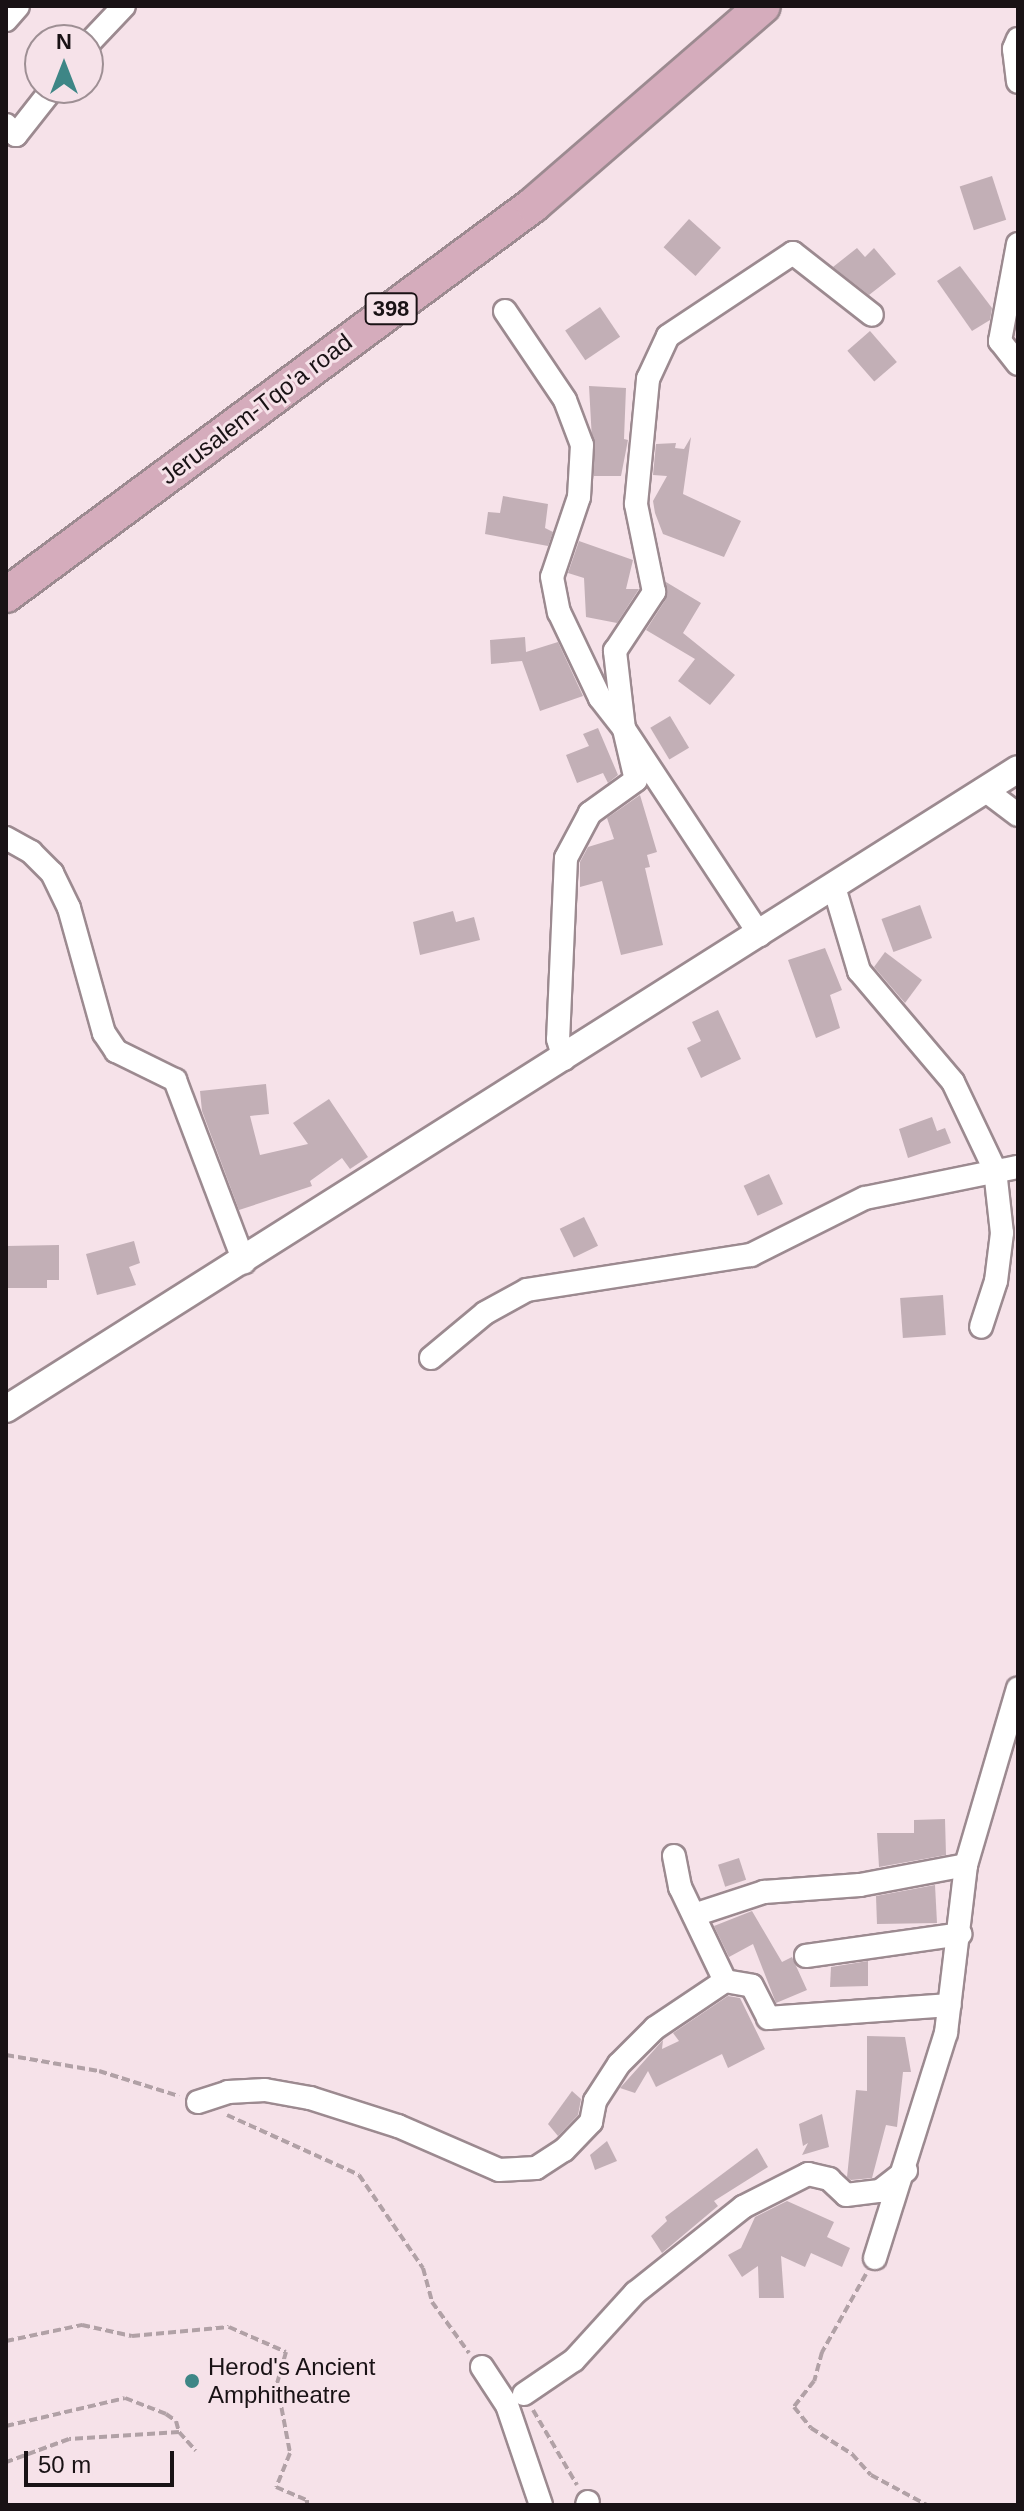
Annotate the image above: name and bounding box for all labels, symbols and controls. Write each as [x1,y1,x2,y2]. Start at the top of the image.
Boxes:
north arrow [24,24,104,104]
text: N [56,29,72,54]
road number: 398 [363,291,419,327]
street label: Jerusalem-Tqo'a road [154,327,358,491]
place label: Herod's Ancient Amphitheatre [208,2353,377,2409]
marker: Herod's Ancient Amphitheatre [183,2372,201,2390]
scale bar [28,2435,178,2485]
text: 50 m [38,2451,91,2478]

